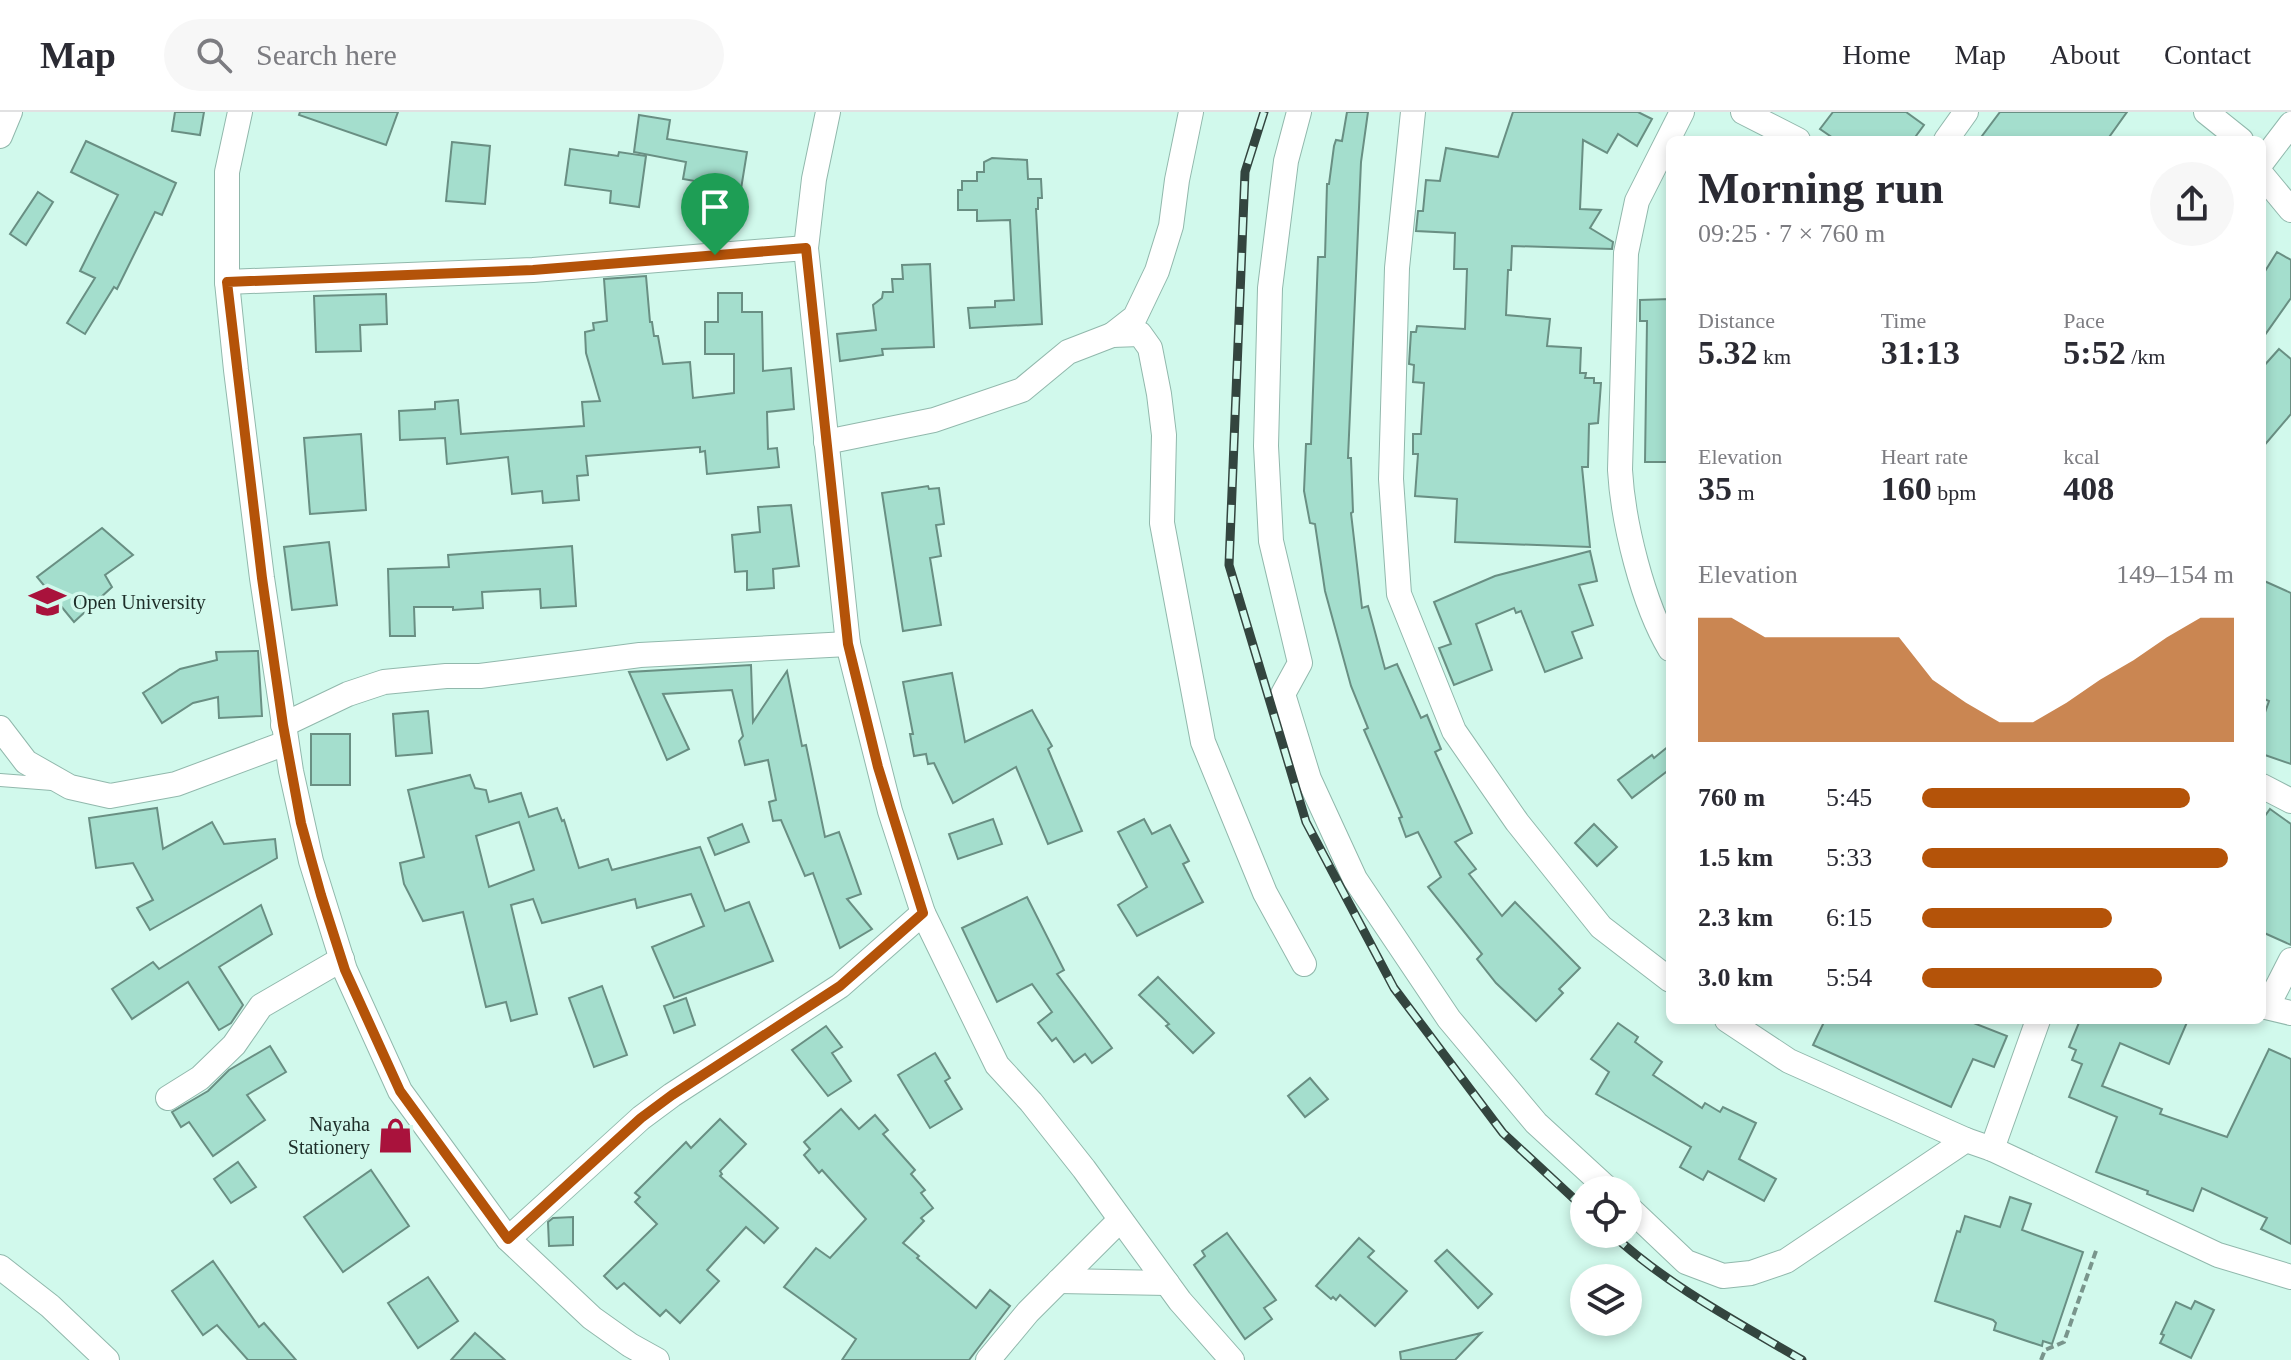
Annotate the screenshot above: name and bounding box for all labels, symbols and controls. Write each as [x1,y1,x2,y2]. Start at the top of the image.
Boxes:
search box [164,19,724,91]
icon: search [192,33,236,77]
text: Map [40,34,116,76]
text: Search here [256,38,397,71]
text: Home [1842,39,1911,70]
text: Map [1955,39,2006,70]
text: About [2050,39,2120,70]
text: Contact [2164,39,2251,70]
button: share [2150,162,2234,246]
text: Morning run [1698,164,1944,213]
pin [681,173,749,255]
icon: arrive [693,185,737,229]
text: 09:25 · 7 × 760 m [1698,219,1885,248]
text: Distance [1698,308,1775,333]
text: Time [1881,308,1926,333]
text: Pace [2063,308,2105,333]
text: 5.32 [1698,334,1758,371]
text: 31:13 [1881,334,1960,371]
text: 5:52 [2063,334,2126,371]
text: km [1758,344,1791,369]
text: /km [2126,344,2165,369]
text: Elevation [1698,444,1782,469]
text: Heart rate [1881,444,1968,469]
text: kcal [2063,444,2100,469]
text: 35 [1698,470,1732,507]
text: 160 [1881,470,1932,507]
text: 408 [2063,470,2114,507]
text: m [1732,480,1755,505]
text: bpm [1932,480,1976,505]
text: Elevation [1698,560,1798,589]
text: 149–154 m [2116,560,2234,589]
school or university icon: Open University [28,583,66,621]
place label: Open University [73,591,206,614]
text: 760 m [1698,783,1765,812]
text: 5:45 [1826,783,1872,812]
text: 1.5 km [1698,843,1773,872]
text: 5:33 [1826,843,1872,872]
text: 2.3 km [1698,903,1773,932]
text: 6:15 [1826,903,1872,932]
text: 3.0 km [1698,963,1773,992]
text: 5:54 [1826,963,1872,992]
place label: Nayaha Stationery [288,1113,370,1159]
shop icon: Nayaha Stationery [377,1116,415,1154]
map controls [1570,1176,1642,1336]
button: locate [1570,1176,1642,1248]
button: layers [1570,1264,1642,1336]

